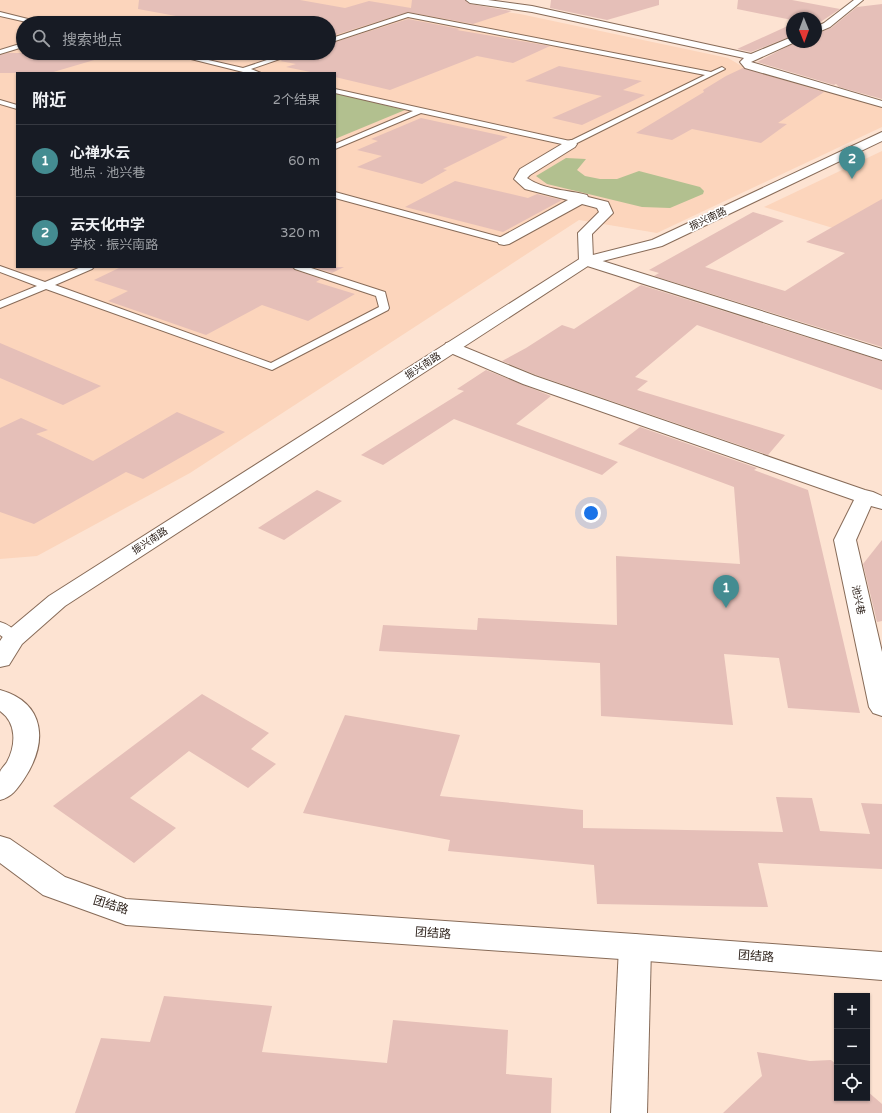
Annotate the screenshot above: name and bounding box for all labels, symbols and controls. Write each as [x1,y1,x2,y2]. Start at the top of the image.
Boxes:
north arrow [786,12,822,48]
search box [16,16,336,60]
icon: search [30,27,52,49]
text: 搜索地点 [62,31,122,49]
text: 附近 [32,90,66,111]
text: 2个结果 [273,92,320,108]
text: 心禅水云 [70,144,130,162]
pin: 2 [839,146,865,179]
text: 1 [41,153,49,169]
text: 60 m [288,153,320,169]
text: 地点 · 池兴巷 [70,165,145,181]
street label: 振兴南路 [687,205,729,233]
text: 云天化中学 [70,216,145,234]
text: 2 [41,225,49,241]
text: 320 m [280,225,320,241]
text: 学校 · 振兴南路 [70,237,158,253]
street label: 振兴南路 [403,350,443,382]
your location [581,503,601,523]
street label: 振兴南路 [130,525,170,557]
pin: 1 [713,575,739,608]
street label: 池兴巷 [849,584,867,616]
street label: 团结路 [92,893,130,917]
street label: 团结路 [415,925,451,941]
street label: 团结路 [738,948,774,964]
map controls [834,993,870,1101]
button: + [834,993,870,1029]
button: − [834,1029,870,1065]
button: locate [834,1065,870,1101]

